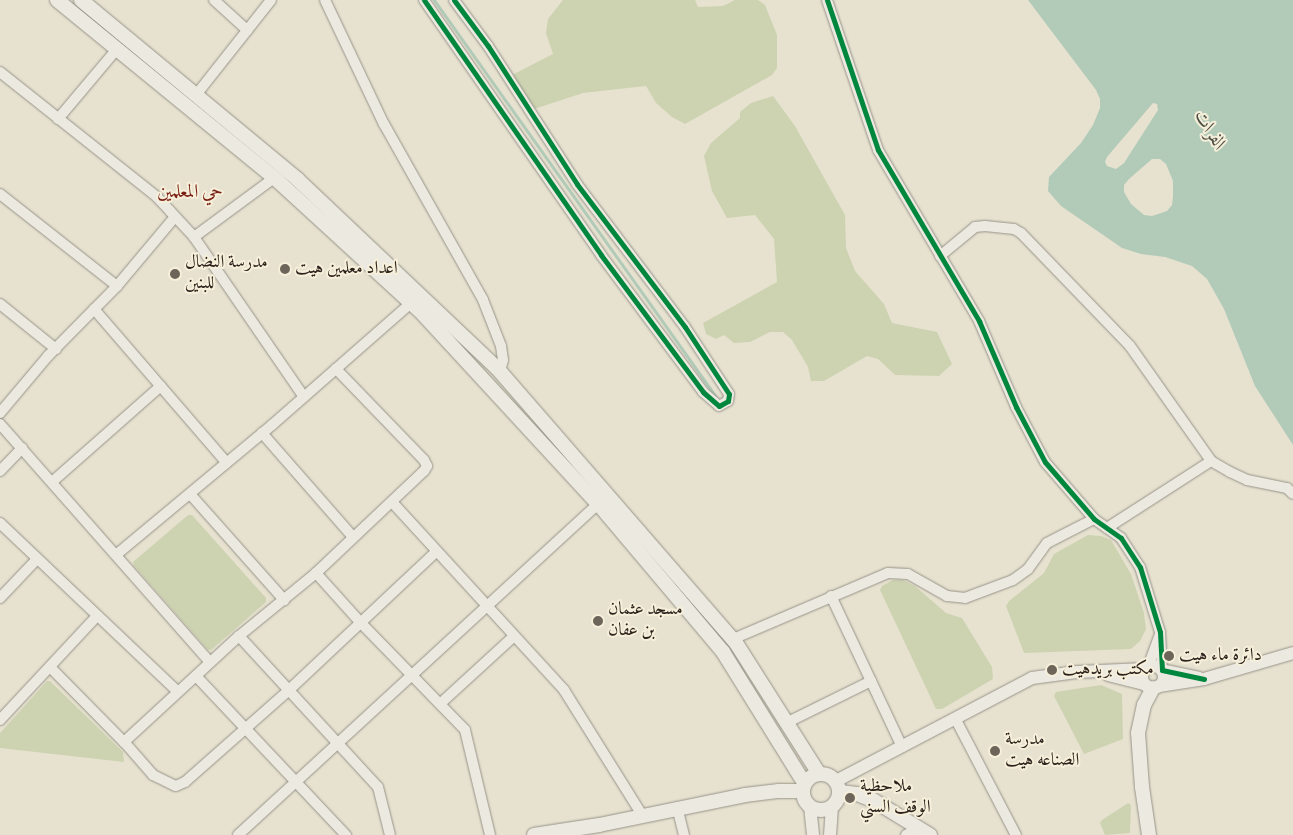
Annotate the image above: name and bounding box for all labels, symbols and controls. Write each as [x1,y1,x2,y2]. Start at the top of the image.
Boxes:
water label: الفرات [1188,107,1230,155]
district label: حي المعلمين [157,182,223,204]
place label: مدرسة النضال للبنين [185,253,268,296]
place label: اعداد معلمين هيت [295,258,398,280]
marker: اعداد معلمين هيت [279,263,291,275]
marker: مدرسة النضال للبنين [169,268,181,280]
place label: مسجد عثمان بن عفان [608,600,683,642]
marker: مسجد عثمان بن عفان [592,615,604,627]
place label: دائرة ماء هيت [1179,645,1262,667]
marker: دائرة ماء هيت [1163,650,1175,662]
place label: مكتب بريدهيت [1062,659,1154,681]
marker: مكتب بريدهيت [1046,664,1058,676]
place label: مدرسة الصناعه هيت [1005,730,1079,772]
marker: مدرسة الصناعه هيت [989,745,1001,757]
place label: ملاحظية الوقف السني [860,777,931,820]
marker: ملاحظية الوقف السني [844,792,856,804]

